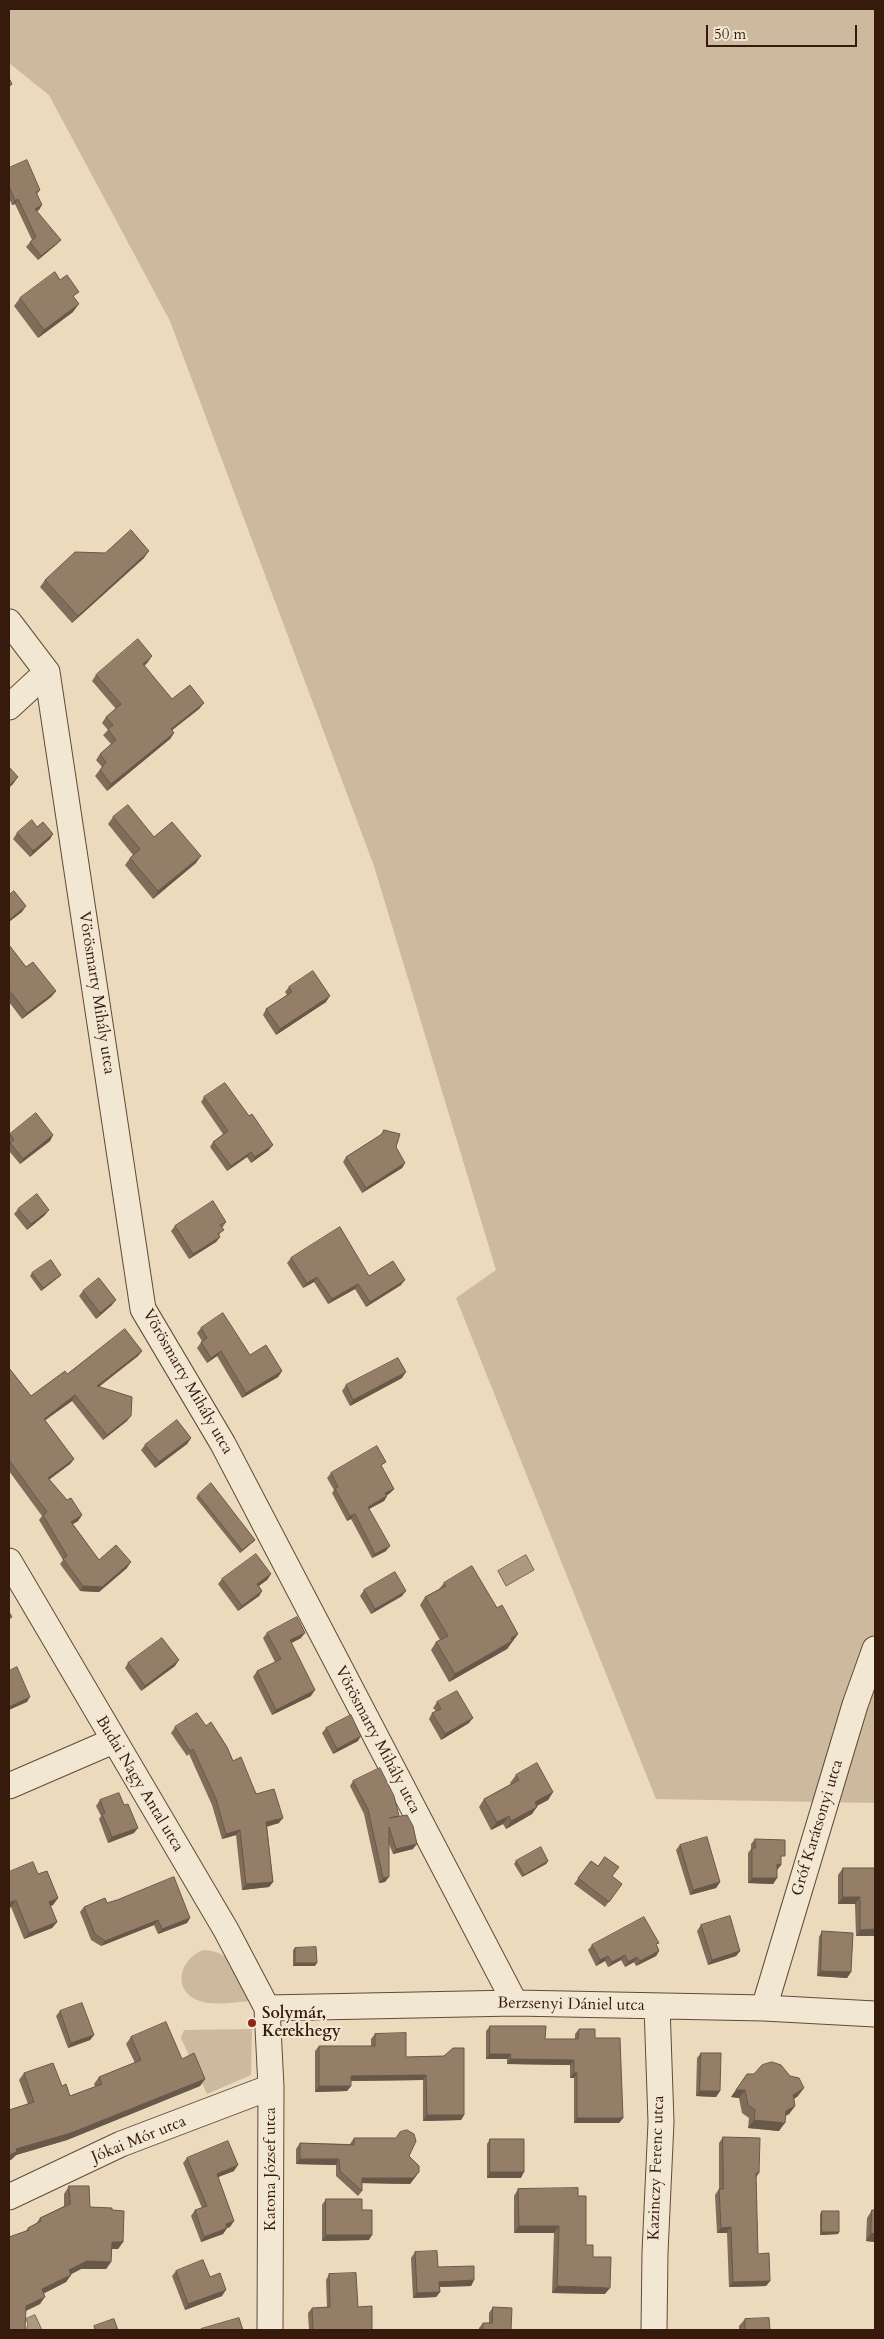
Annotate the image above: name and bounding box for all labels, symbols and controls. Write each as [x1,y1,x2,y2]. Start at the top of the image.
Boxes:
scale bar [709,15,860,47]
text: 50 m [714,24,746,44]
street label: Vörösmarty Mihály utca [74,910,118,1076]
street label: Vörösmarty Mihály utca [138,1306,236,1458]
street label: Vörösmarty Mihály utca [330,1663,424,1817]
street label: Budai Nagy Antal utca [91,1713,187,1855]
street label: Gróf Karátsonyi utca [788,1758,848,1898]
street label: Berzsenyi Dániel utca [497,1994,645,2016]
place label: Solymár, Kerekhegy [262,2004,341,2042]
marker: Solymár, Kerekhegy [246,2017,258,2029]
street label: Kazinczy Ferenc utca [645,2095,669,2241]
street label: Katona József utca [261,2107,281,2231]
street label: Jókai Mór utca [89,2112,189,2168]

